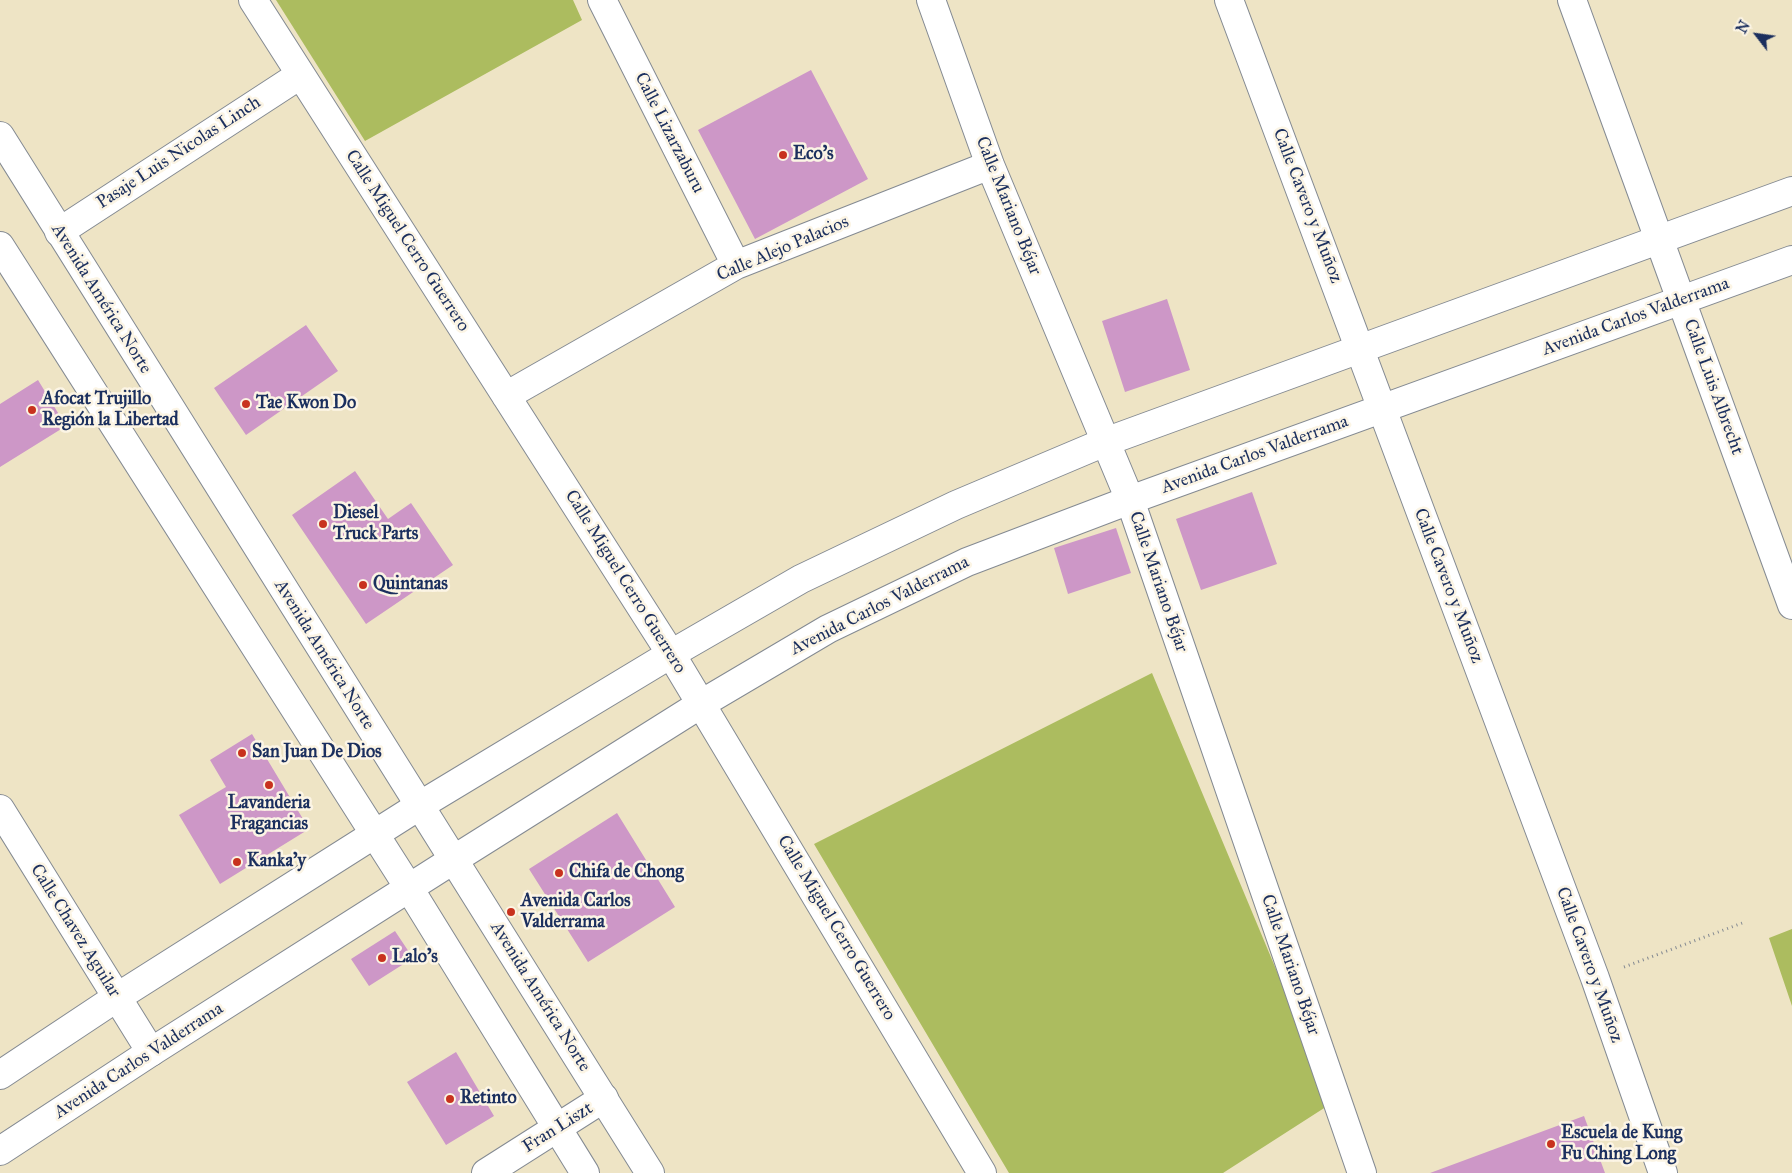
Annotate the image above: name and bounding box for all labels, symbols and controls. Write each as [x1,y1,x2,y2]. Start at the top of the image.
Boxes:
north arrow [1732,10,1782,60]
text: N [1733,18,1754,37]
street label: Calle Lizarzaburu [629,69,709,197]
street label: Pasaje Luis Nicolas Linch [93,92,265,214]
street label: Calle Cavero y Muñoz [1268,126,1346,286]
street label: Calle Mariano Béjar [970,134,1046,278]
place label: Eco's [793,144,834,166]
street label: Calle Miguel Cerro Guerrero [340,146,474,336]
marker: Eco's [777,149,789,161]
street label: Calle Alejo Palacios [714,211,852,287]
street label: Avenida América Norte [46,220,156,378]
street label: Avenida Carlos Valderrama [1540,273,1732,361]
street label: Calle Luis Albrecht [1678,316,1748,458]
place label: Afocat Trujillo Región la Libertad [42,389,179,432]
place label: Tae Kwon Do [256,393,356,415]
marker: Tae Kwon Do [240,398,252,410]
marker: Afocat Trujillo Región la Libertad [26,404,38,416]
street label: Avenida Carlos Valderrama [1159,411,1351,499]
street label: Calle Miguel Cerro Guerrero [560,486,690,678]
place label: Diesel Truck Parts [333,503,418,546]
street label: Calle Cavero y Muñoz [1409,506,1487,666]
street label: Calle Mariano Béjar [1124,509,1192,655]
marker: Diesel Truck Parts [317,518,329,530]
street label: Avenida Carlos Valderrama [787,552,973,660]
place label: Quintanas [373,574,448,596]
street label: Avenida América Norte [269,576,379,734]
marker: Quintanas [357,579,369,591]
place label: San Juan De Dios [252,742,382,764]
marker: San Juan De Dios [236,747,248,759]
marker: Lavanderia Fragancias [263,779,275,791]
place label: Lavanderia Fragancias [228,793,310,836]
street label: Calle Miguel Cerro Guerrero [772,832,900,1024]
place label: Kanka'y [247,851,306,873]
marker: Kanka'y [231,856,243,868]
street label: Calle Chavez Aguilar [25,860,125,1002]
place label: Chifa de Chong [569,862,684,884]
marker: Chifa de Chong [553,867,565,879]
street label: Calle Cavero y Muñoz [1551,884,1627,1046]
place label: Avenida Carlos Valderrama [521,891,631,934]
street label: Calle Mariano Béjar [1256,892,1324,1038]
marker: Avenida Carlos Valderrama [505,906,517,918]
street label: Avenida América Norte [485,918,595,1076]
place label: Lalo's [392,947,438,969]
marker: Lalo's [376,952,388,964]
street label: Avenida Carlos Valderrama [50,998,228,1124]
place label: Retinto [460,1088,517,1110]
marker: Retinto [444,1093,456,1105]
street label: Fran Liszt [519,1098,597,1158]
place label: Escuela de Kung Fu Ching Long [1561,1123,1682,1166]
marker: Escuela de Kung Fu Ching Long [1545,1138,1557,1150]

